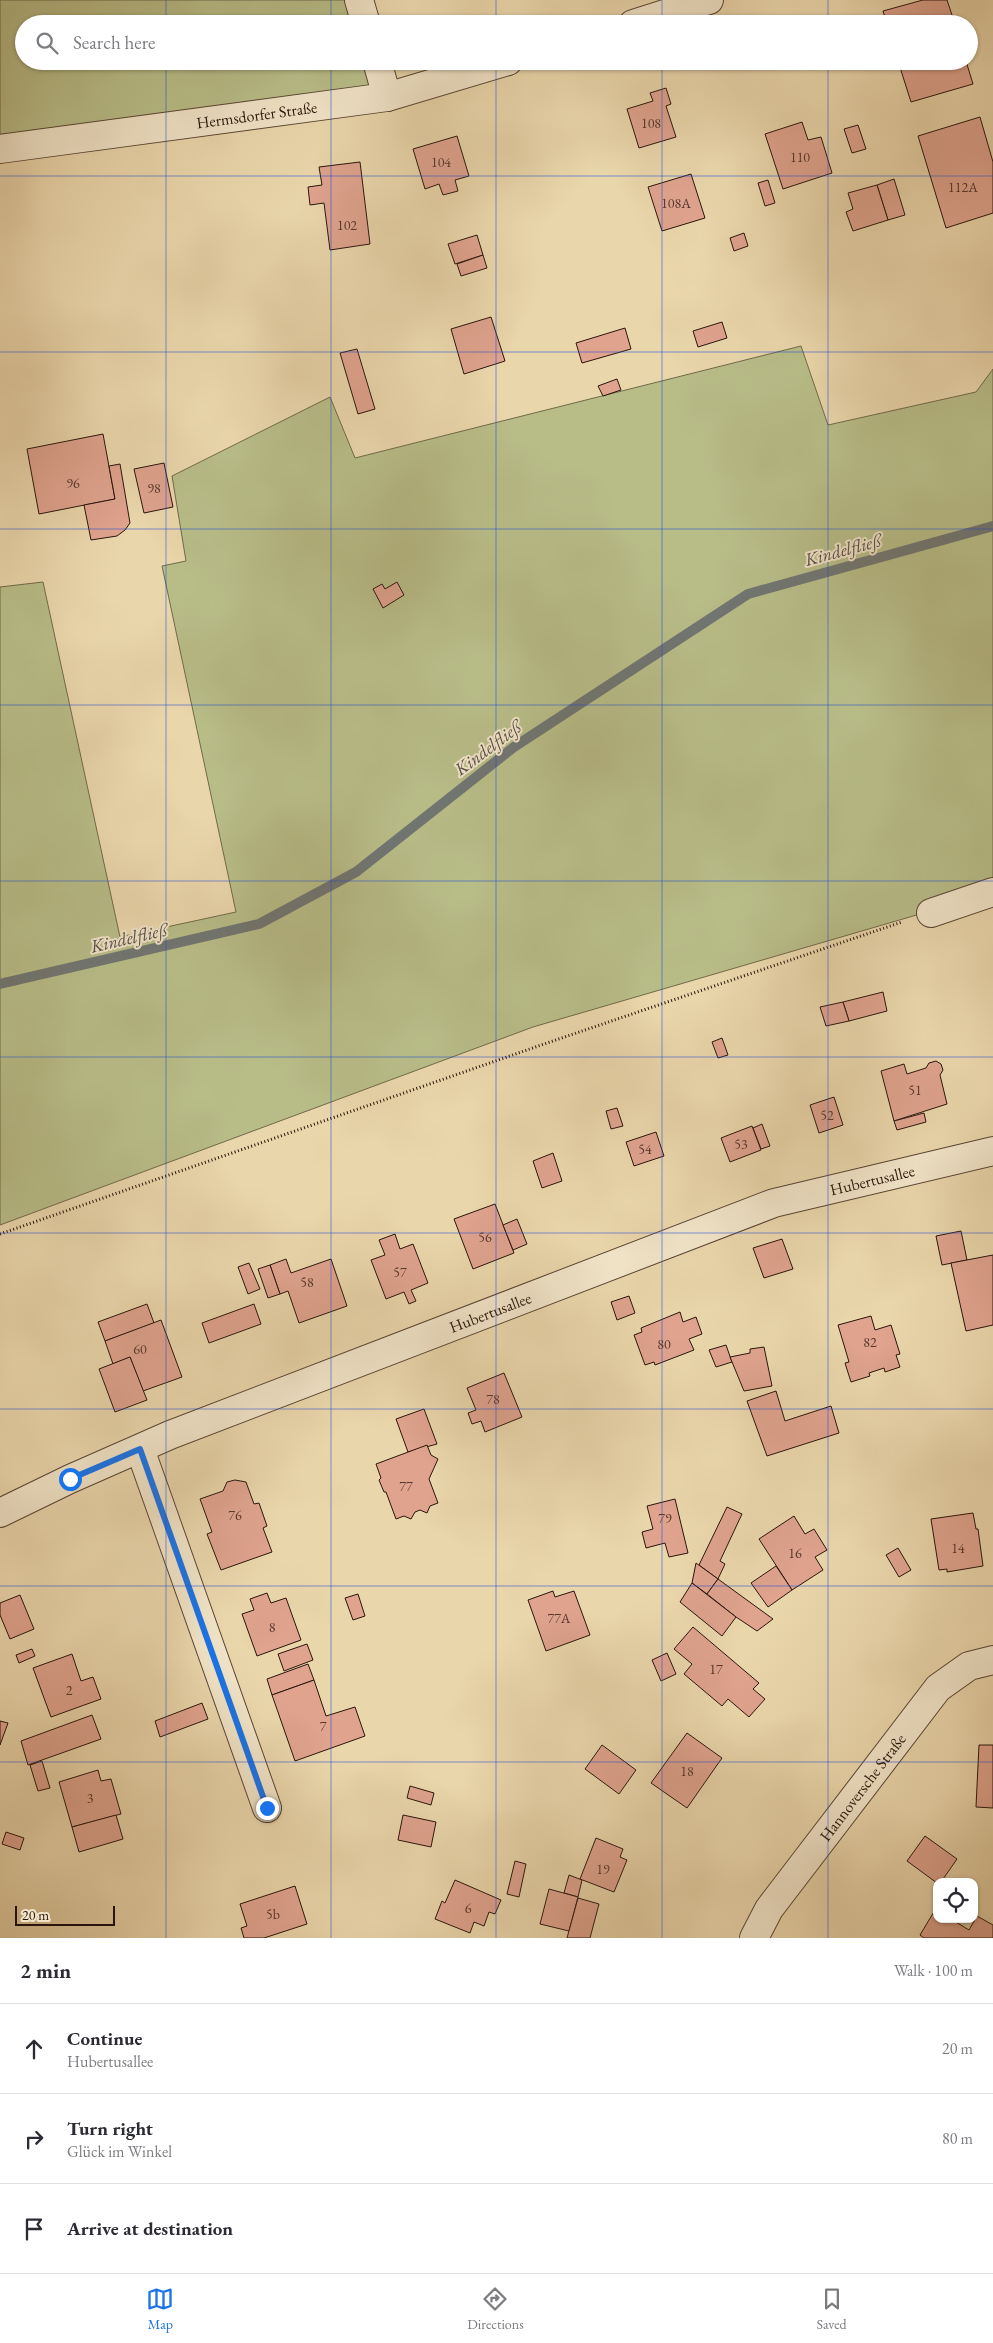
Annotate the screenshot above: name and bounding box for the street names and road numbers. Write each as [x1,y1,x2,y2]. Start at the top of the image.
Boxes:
street label: Hermsdorfer Straße [195,96,318,134]
street label: Hubertusallee [828,1160,917,1200]
street label: Hubertusallee [446,1287,534,1338]
street label: Hannoversche Straße [815,1729,910,1846]

